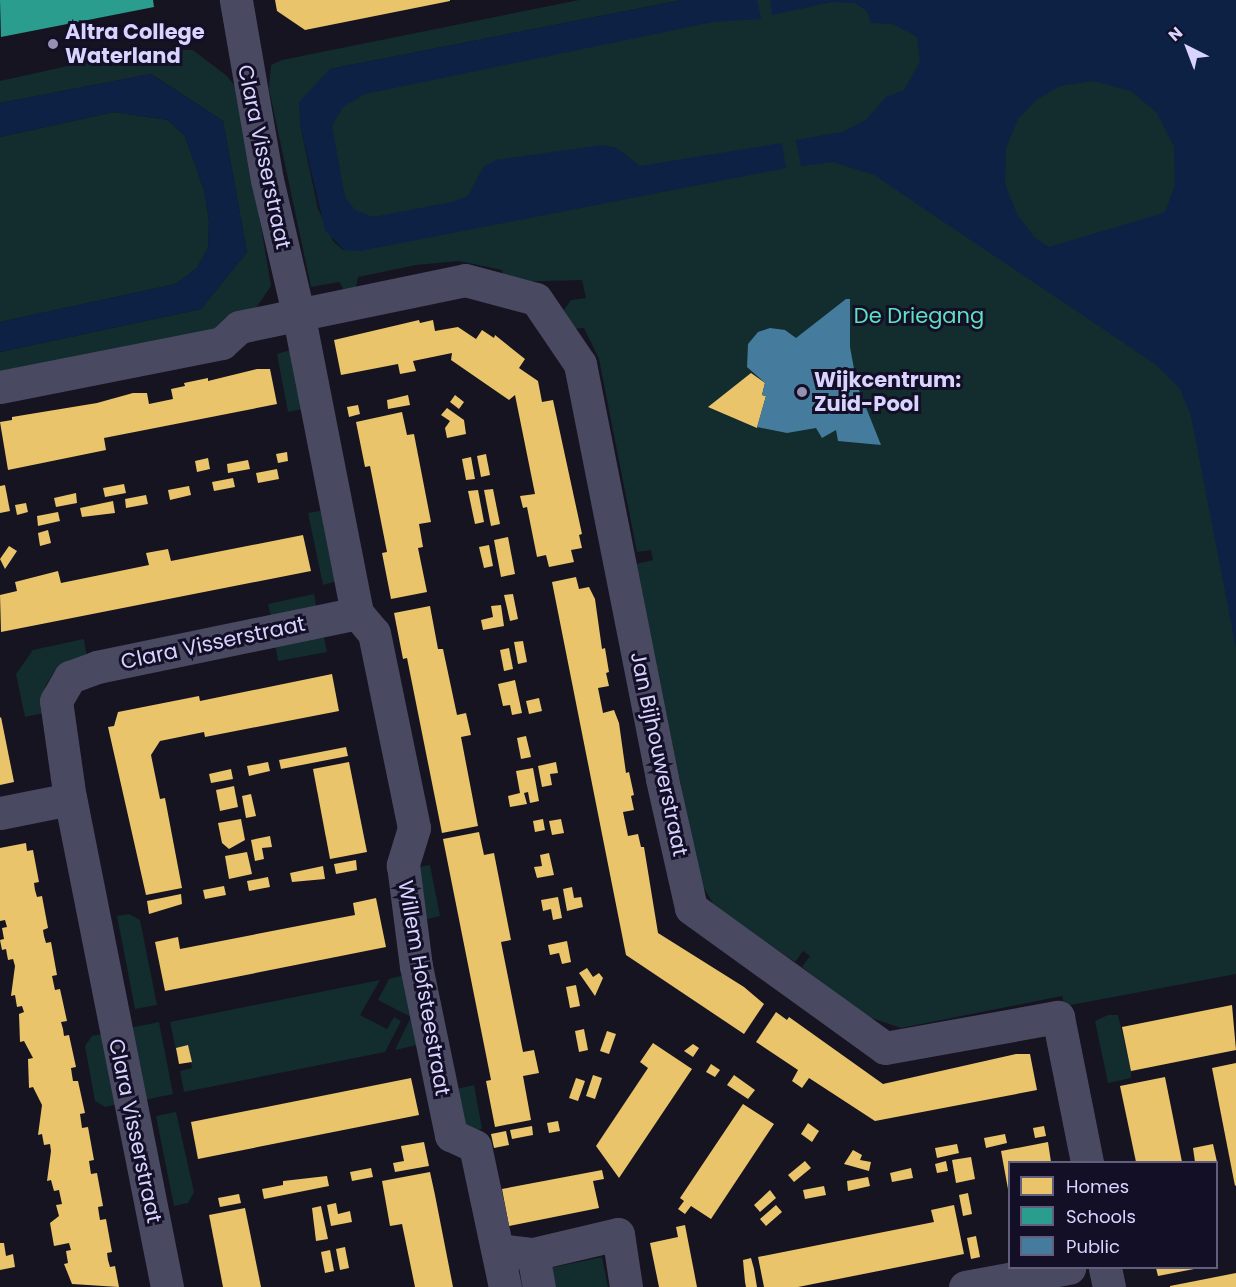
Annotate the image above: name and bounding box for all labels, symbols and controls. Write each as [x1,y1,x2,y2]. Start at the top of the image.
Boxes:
north arrow [1158,18,1218,78]
place label: Altra College Waterland [65,19,205,69]
text: N [1163,22,1188,47]
marker: Altra College Waterland [46,37,60,51]
street label: Clara Visserstraat [232,63,296,251]
park label: De Driegang [854,303,984,329]
place label: Wijkcentrum: Zuid-Pool [814,367,961,417]
marker: Wijkcentrum: Zuid-Pool [795,385,809,399]
street label: Clara Visserstraat [119,611,307,675]
street label: Jan Bijhouwerstraat [625,649,693,859]
street label: Willem Hofsteestraat [393,878,455,1098]
street label: Clara Visserstraat [103,1037,167,1225]
legend [1008,1161,1218,1269]
text: Homes [1066,1174,1129,1199]
text: Schools [1066,1204,1136,1229]
text: Public [1066,1234,1120,1259]

